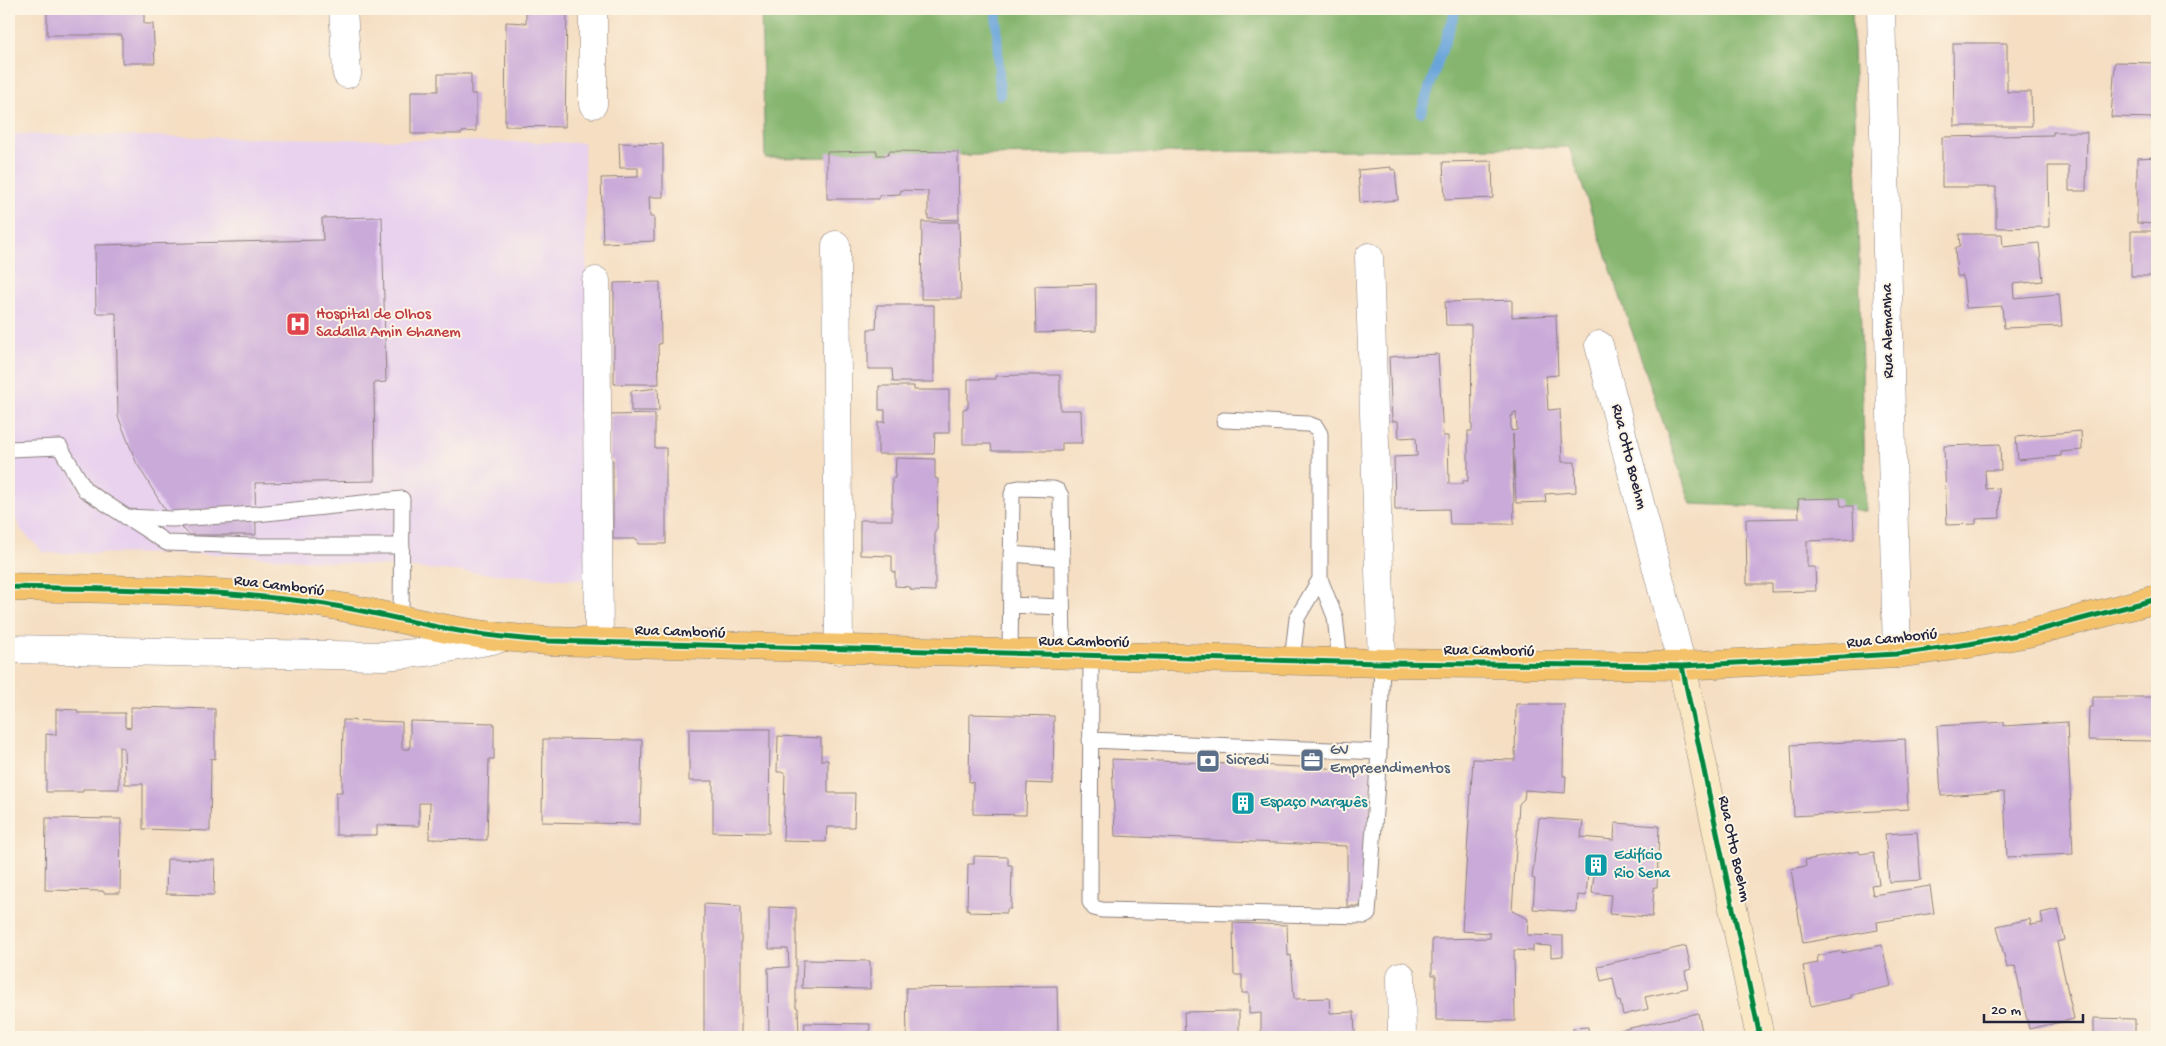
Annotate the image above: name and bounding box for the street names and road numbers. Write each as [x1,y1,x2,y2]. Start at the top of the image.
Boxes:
street label: Rua Alemanha [1879,282,1899,379]
street label: Rua Otto Boehm [1606,402,1650,512]
street label: Rua Camboriú [233,572,326,602]
street label: Rua Camboriú [634,622,726,644]
street label: Rua Camboriú [1846,626,1939,654]
street label: Rua Camboriú [1038,633,1130,653]
street label: Rua Camboriú [1443,642,1535,662]
street label: Rua Otto Boehm [1712,794,1754,904]

